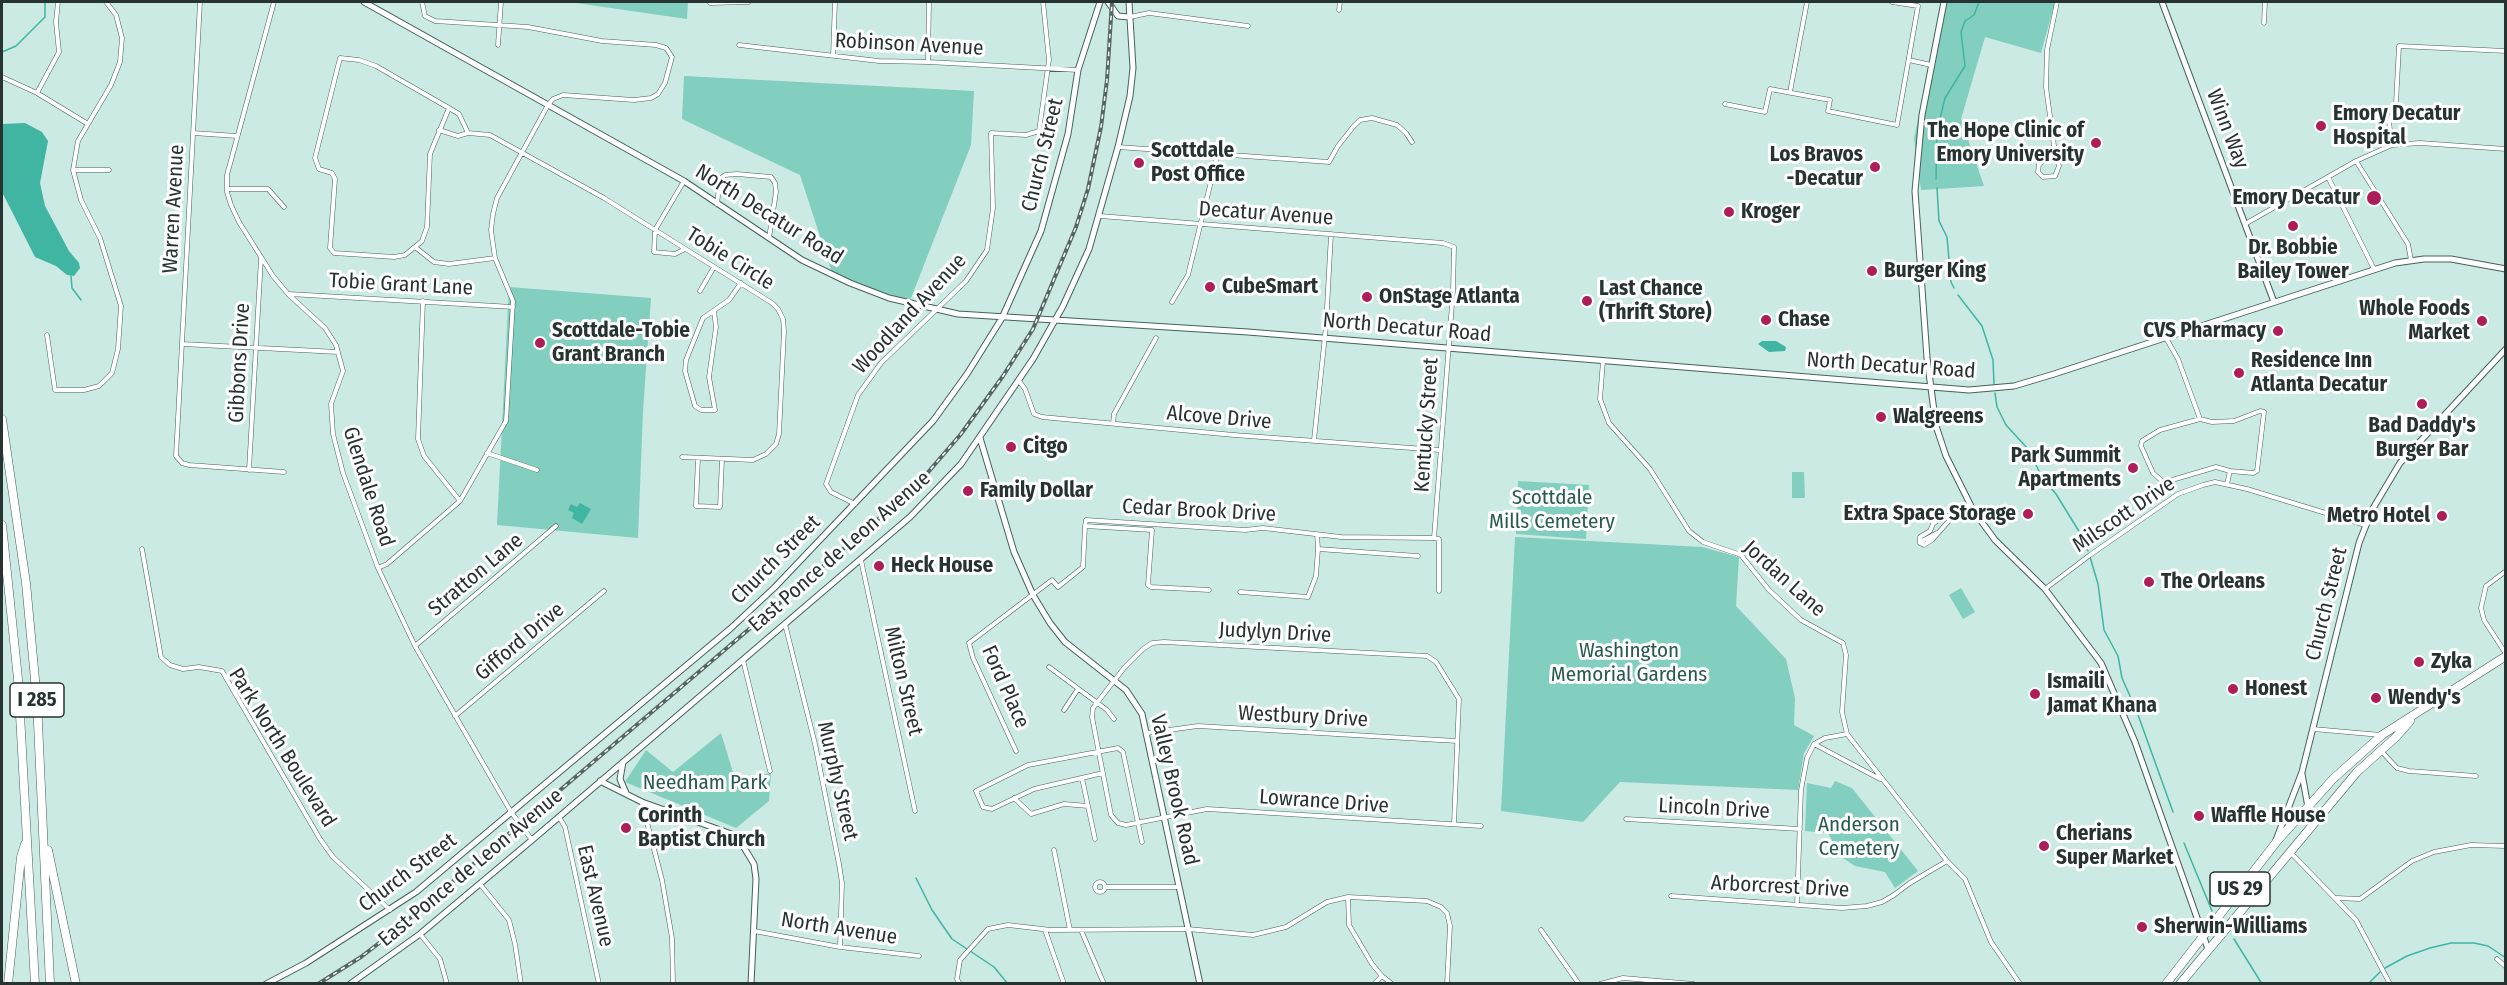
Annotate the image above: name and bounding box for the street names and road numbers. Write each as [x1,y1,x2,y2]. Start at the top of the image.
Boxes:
street label: Robinson Avenue [834,29,984,61]
street label: Winn Way [2200,86,2254,172]
street label: Church Street [1017,96,1069,214]
street label: Warren Avenue [158,144,190,274]
street label: North Decatur Road [691,159,847,271]
street label: Decatur Avenue [1198,197,1334,231]
street label: Tobie Circle [681,222,779,296]
street label: Woodland Avenue [848,249,972,379]
street label: Tobie Grant Lane [328,269,474,301]
street label: Gibbons Drive [224,302,256,424]
street label: North Decatur Road [1322,308,1492,348]
street label: North Decatur Road [1806,348,1976,384]
street label: Kentucky Street [1410,357,1444,493]
street label: Alcove Drive [1166,401,1272,435]
street label: Glendale Road [337,424,399,550]
street label: East Ponce de Leon Avenue [744,466,936,638]
street label: Milscott Drive [2068,472,2180,558]
street label: Cedar Brook Drive [1121,494,1277,528]
street label: Church Street [726,510,826,610]
street label: Stratton Lane [424,528,528,622]
street label: Jordan Lane [1738,536,1830,622]
street label: Church Street [2301,545,2353,663]
street label: Gifford Drive [470,598,570,686]
street label: Judylyn Drive [1218,617,1332,649]
street label: Milton Street [878,624,928,738]
street label: Ford Place [976,642,1034,732]
street label: Park North Boulevard [223,664,341,832]
road number: I 285 [10,683,64,717]
street label: Westbury Drive [1237,701,1369,733]
street label: Valley Brook Road [1144,712,1204,868]
street label: Murphy Street [811,719,863,843]
street label: East Ponce de Leon Avenue [374,784,568,952]
street label: Lowrance Drive [1258,785,1390,819]
street label: Lincoln Drive [1658,794,1770,824]
street label: Church Street [354,828,462,918]
street label: East Avenue [571,843,619,949]
street label: Arborcrest Drive [1710,871,1850,903]
road number: US 29 [2210,872,2270,906]
street label: North Avenue [779,907,899,951]

